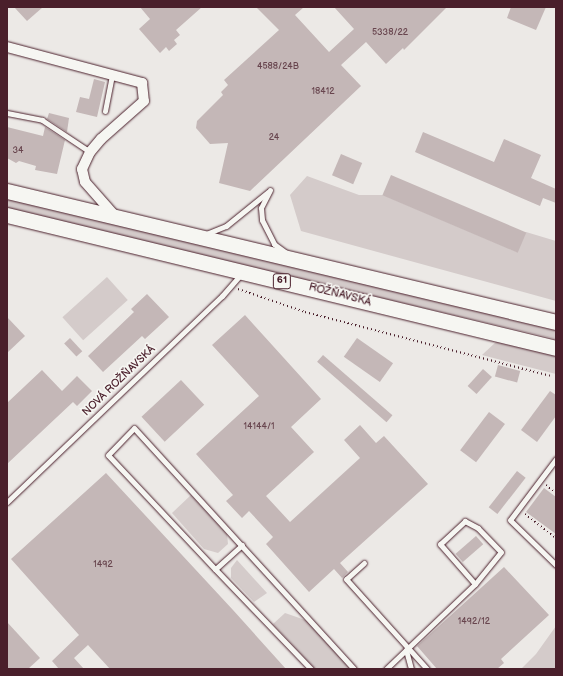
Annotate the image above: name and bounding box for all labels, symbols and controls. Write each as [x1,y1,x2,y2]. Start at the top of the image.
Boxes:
house number: 5338/22 [372,28,408,38]
house number: 4588/24B [257,62,299,72]
house number: 18412 [311,87,335,97]
house number: 24 [269,133,279,143]
house number: 34 [12,146,24,156]
road number: 61 [272,273,292,289]
street label: ROŽŇAVSKÁ [307,281,373,309]
street label: NOVÁ ROŽŇAVSKÁ [80,343,158,419]
house number: 14144/1 [244,422,274,432]
house number: 1492 [93,560,113,570]
house number: 1492/12 [458,617,490,627]

